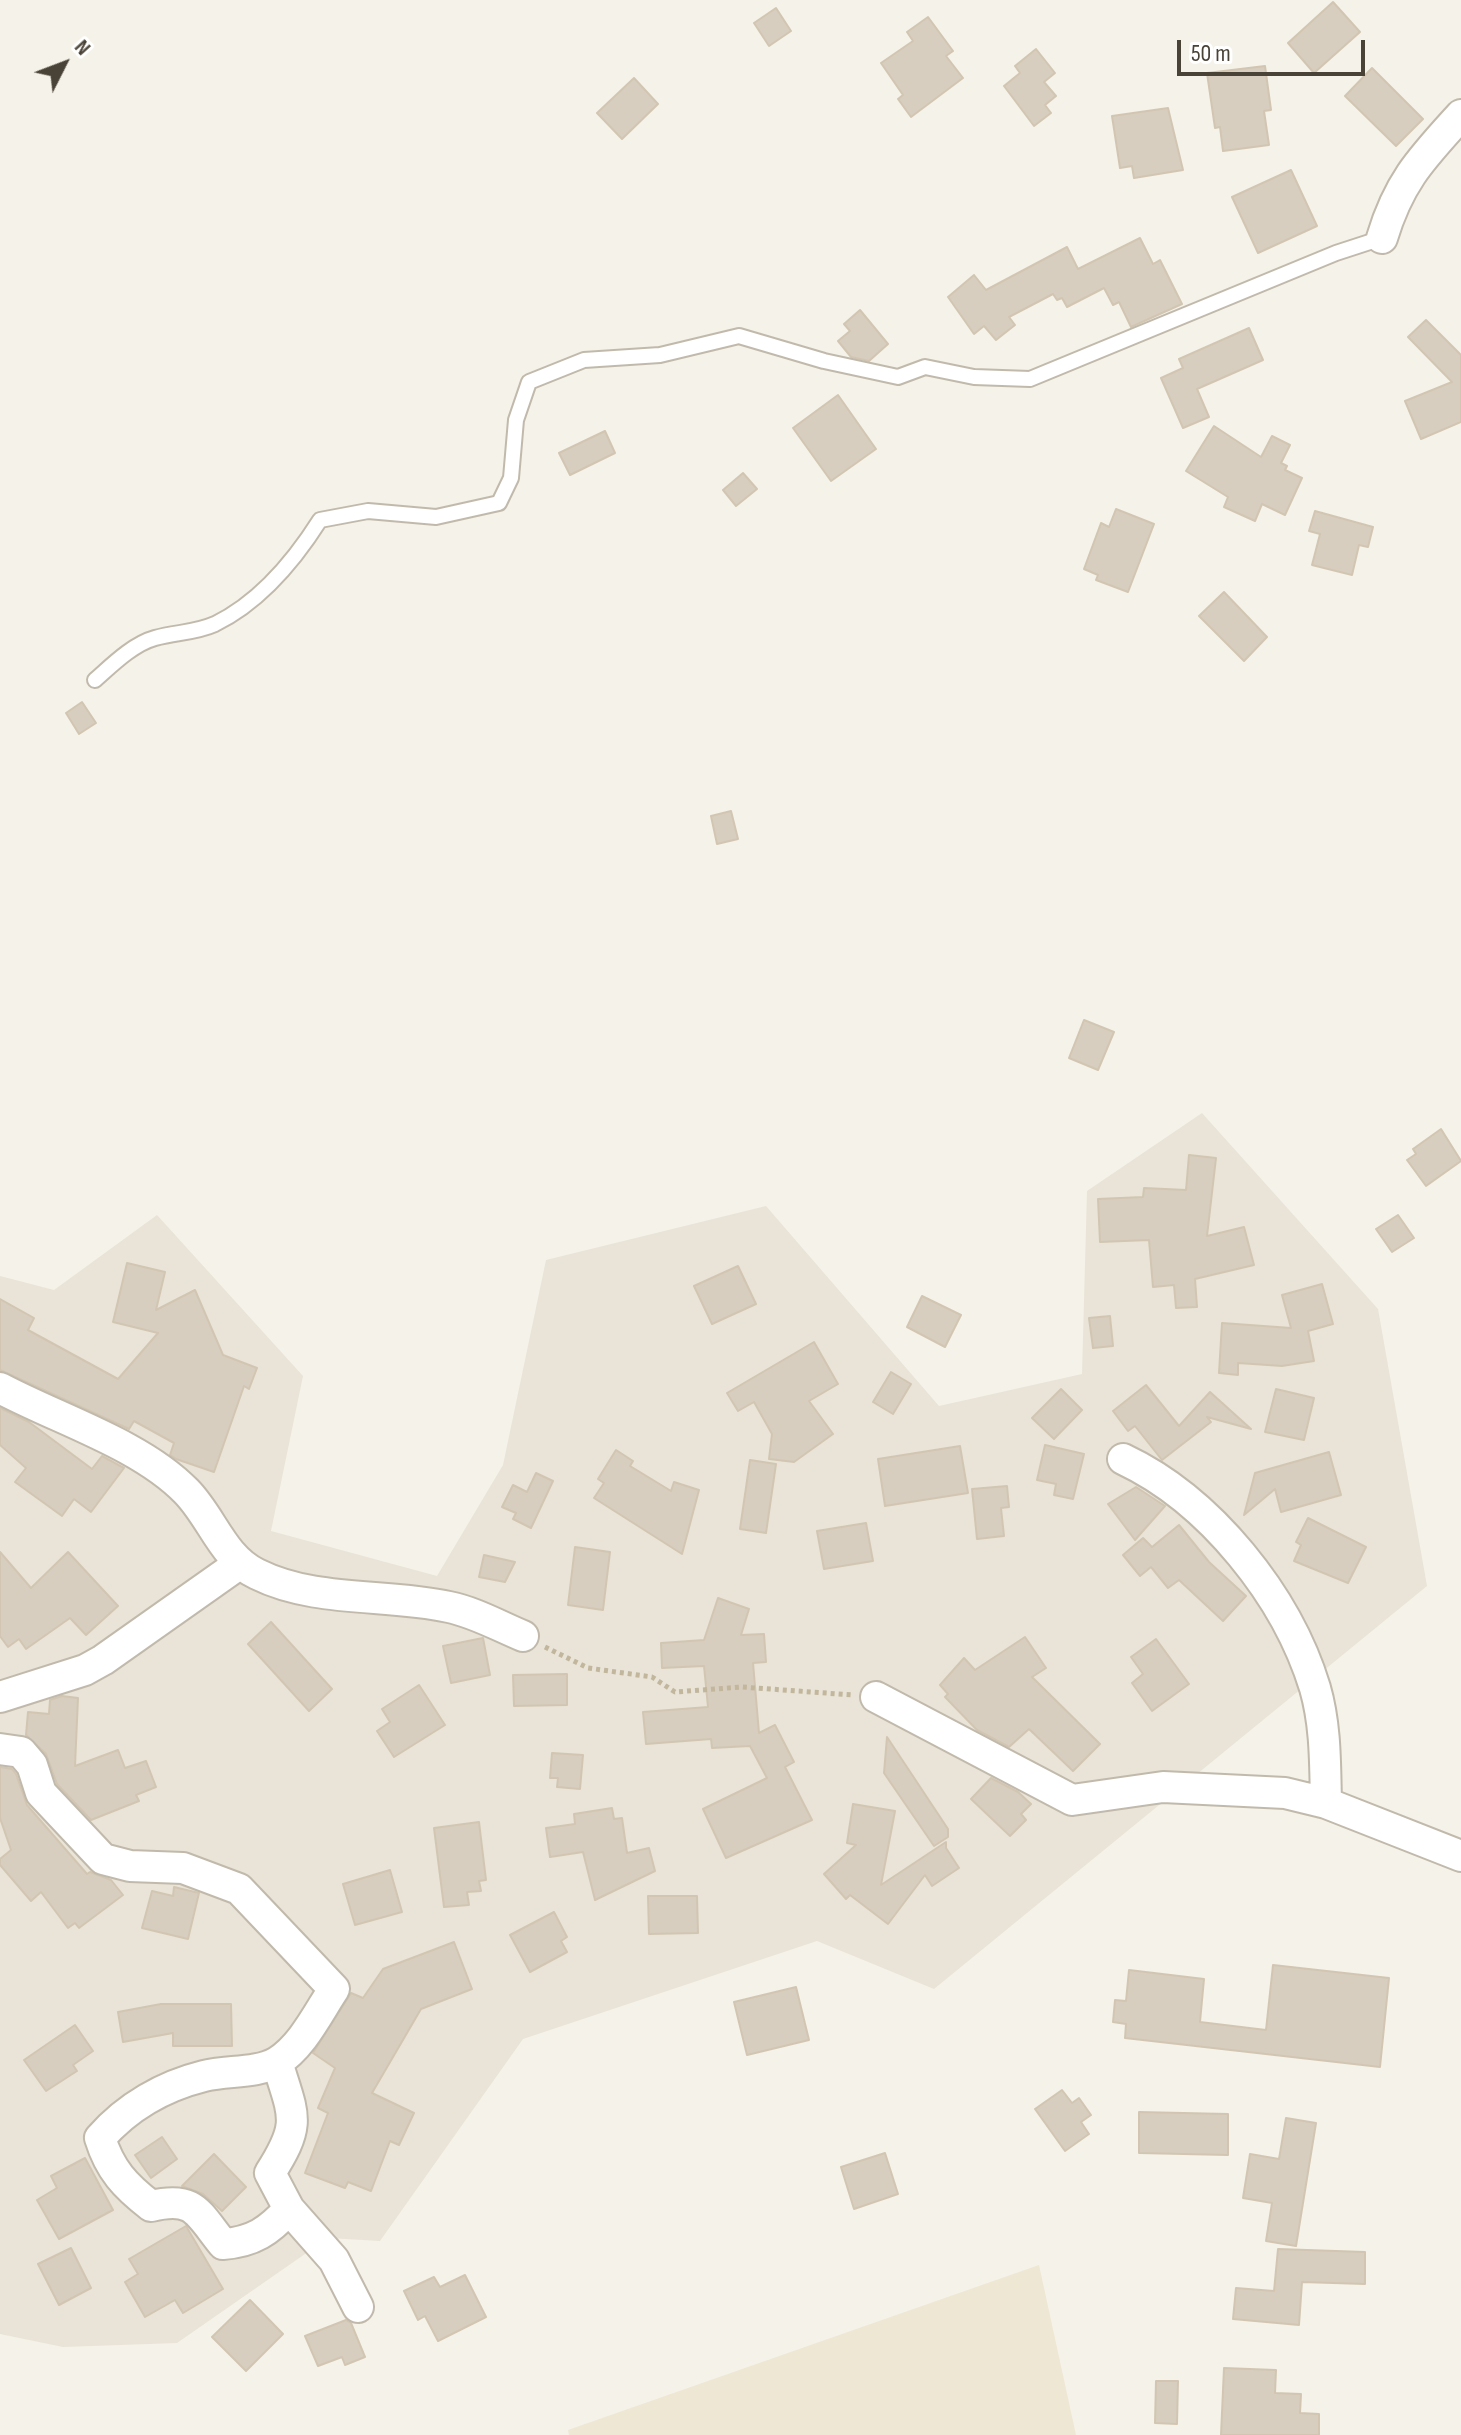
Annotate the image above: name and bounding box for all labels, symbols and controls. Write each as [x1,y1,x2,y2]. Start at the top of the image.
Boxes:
north arrow [24,24,104,104]
scale bar [1181,24,1369,74]
text: N [68,34,96,61]
text: 50 m [1191,39,1231,68]

